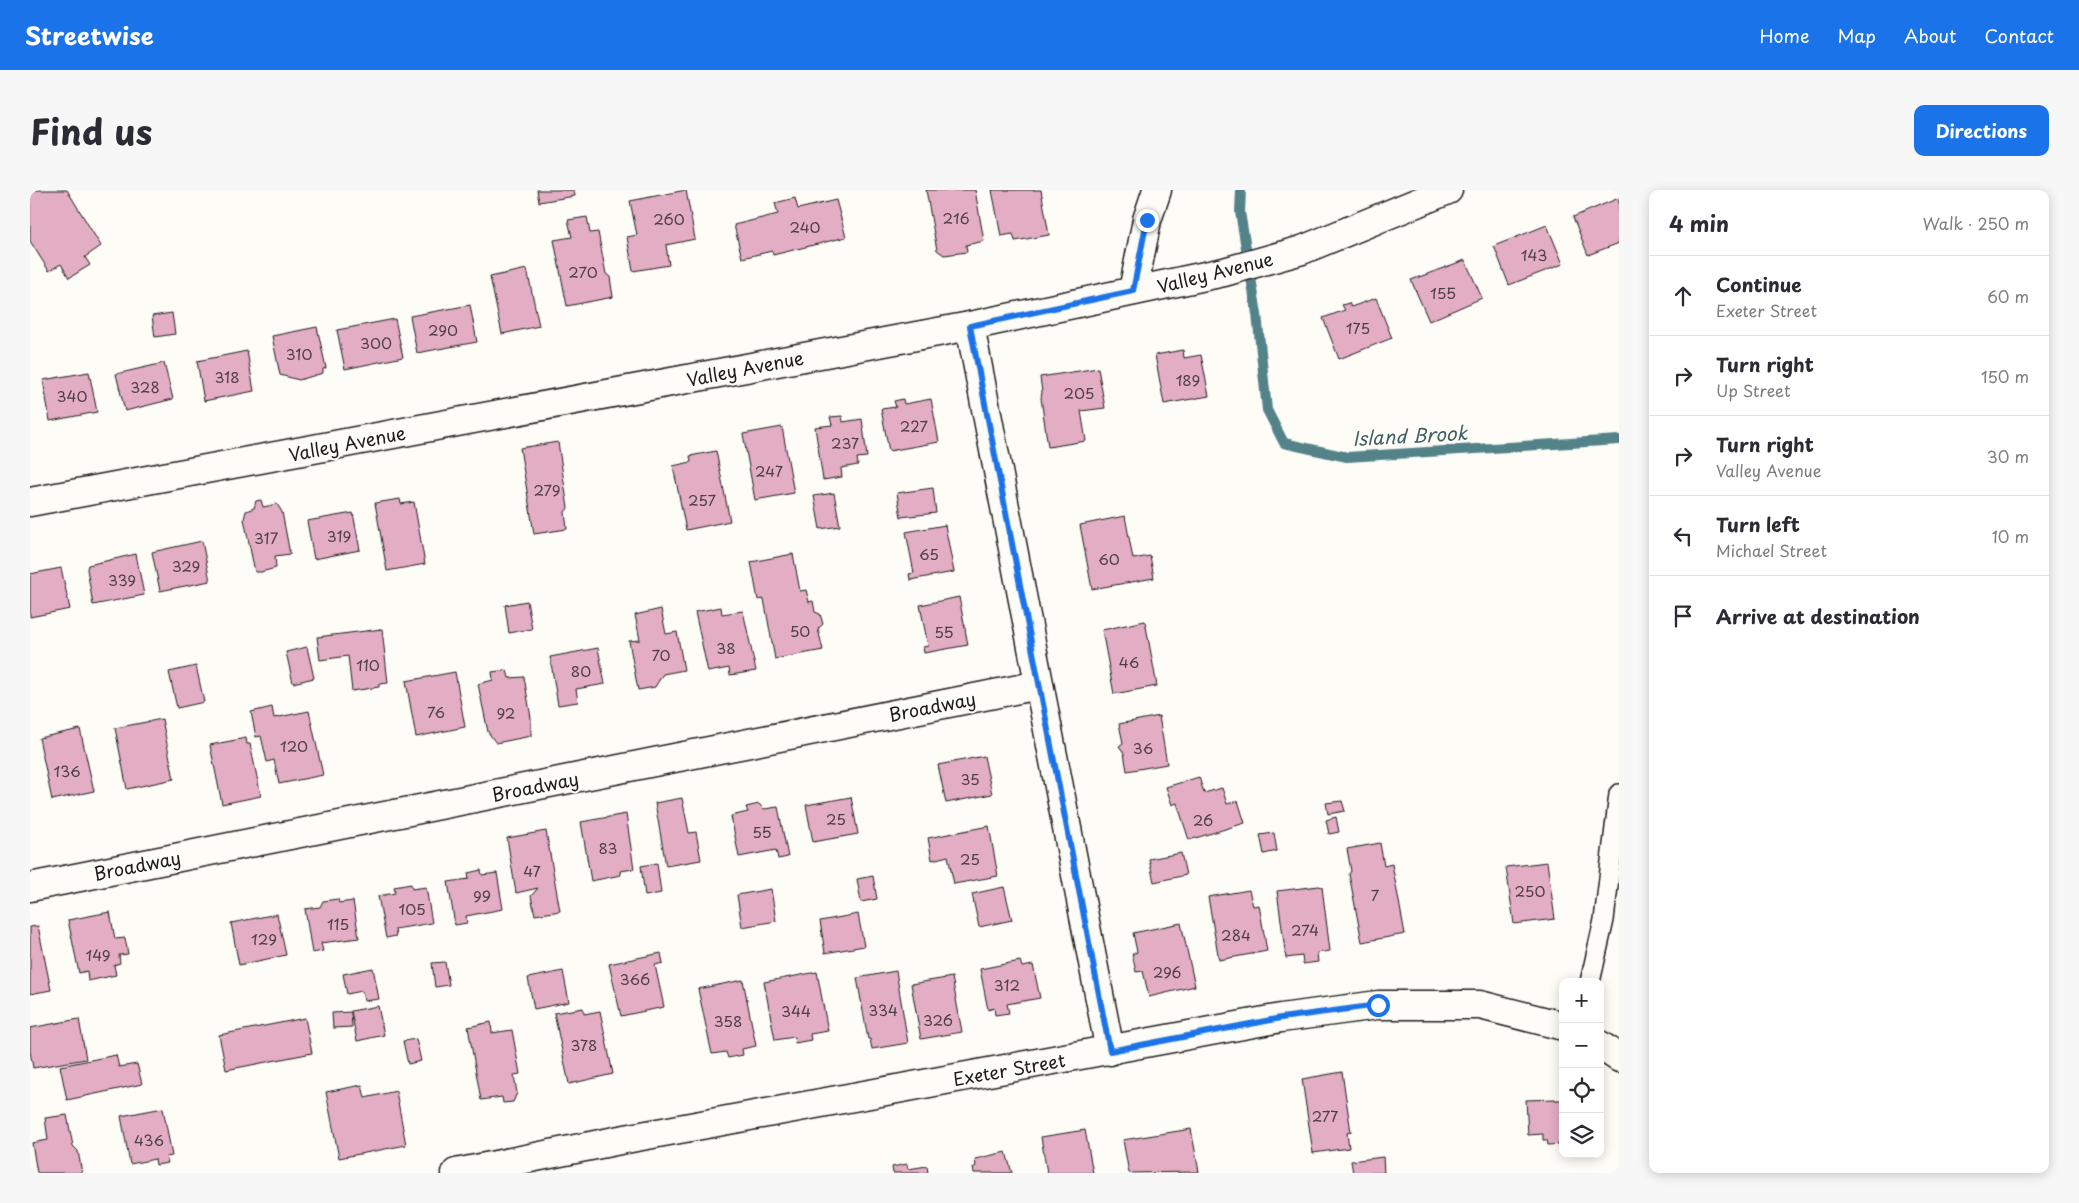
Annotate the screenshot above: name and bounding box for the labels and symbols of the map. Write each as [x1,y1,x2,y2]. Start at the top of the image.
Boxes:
house number: 216 [942,206,970,229]
house number: 260 [653,207,685,230]
route end [1136,209,1159,232]
house number: 240 [789,215,821,238]
house number: 143 [1521,243,1547,266]
street label: Valley Avenue [1154,245,1276,299]
house number: 270 [568,260,598,283]
house number: 155 [1430,281,1456,304]
house number: 175 [1346,316,1370,339]
house number: 290 [428,318,458,341]
house number: 300 [360,331,392,354]
house number: 310 [286,342,312,365]
street label: Valley Avenue [684,343,806,393]
house number: 318 [214,365,240,388]
house number: 189 [1176,368,1200,391]
house number: 328 [130,375,160,398]
house number: 205 [1064,381,1094,404]
house number: 340 [57,384,87,407]
house number: 227 [900,414,929,437]
street label: Valley Avenue [286,418,408,468]
water label: Island Brook [1352,418,1469,452]
house number: 237 [831,431,859,454]
house number: 247 [755,459,783,482]
house number: 279 [533,478,561,501]
house number: 257 [688,488,717,511]
house number: 319 [327,524,351,547]
house number: 317 [254,526,279,549]
house number: 65 [919,542,939,565]
house number: 60 [1098,547,1120,570]
house number: 329 [172,554,200,577]
house number: 339 [108,568,136,591]
house number: 50 [790,619,810,642]
house number: 55 [934,620,954,643]
house number: 38 [716,636,736,659]
house number: 70 [651,643,671,666]
house number: 46 [1119,650,1139,673]
house number: 110 [356,653,380,676]
house number: 80 [571,659,591,682]
street label: Broadway [886,684,978,728]
house number: 76 [427,700,445,723]
house number: 92 [497,701,515,724]
house number: 120 [280,734,308,757]
house number: 36 [1133,736,1153,759]
house number: 136 [53,759,81,782]
street label: Broadway [489,764,581,808]
house number: 35 [960,767,980,790]
house number: 25 [826,807,846,830]
house number: 26 [1193,808,1213,831]
house number: 55 [752,820,772,843]
house number: 83 [598,836,618,859]
street label: Broadway [91,843,183,887]
house number: 25 [960,847,980,870]
house number: 47 [523,859,541,882]
house number: 250 [1515,879,1545,902]
house number: 7 [1371,883,1380,906]
house number: 99 [473,884,491,907]
house number: 105 [398,897,426,920]
house number: 115 [327,912,349,935]
house number: 274 [1291,918,1319,941]
house number: 284 [1221,923,1251,946]
house number: 129 [251,927,277,950]
house number: 149 [85,943,111,966]
house number: 296 [1153,960,1181,983]
house number: 366 [620,967,650,990]
house number: 312 [994,973,1020,996]
route start [1367,994,1390,1017]
house number: 334 [868,998,898,1021]
house number: 344 [781,999,811,1022]
house number: 326 [923,1008,953,1031]
house number: 358 [714,1009,742,1032]
house number: 378 [571,1033,598,1056]
street label: Exeter Street [951,1046,1067,1092]
house number: 277 [1312,1104,1338,1127]
house number: 436 [134,1128,164,1151]

